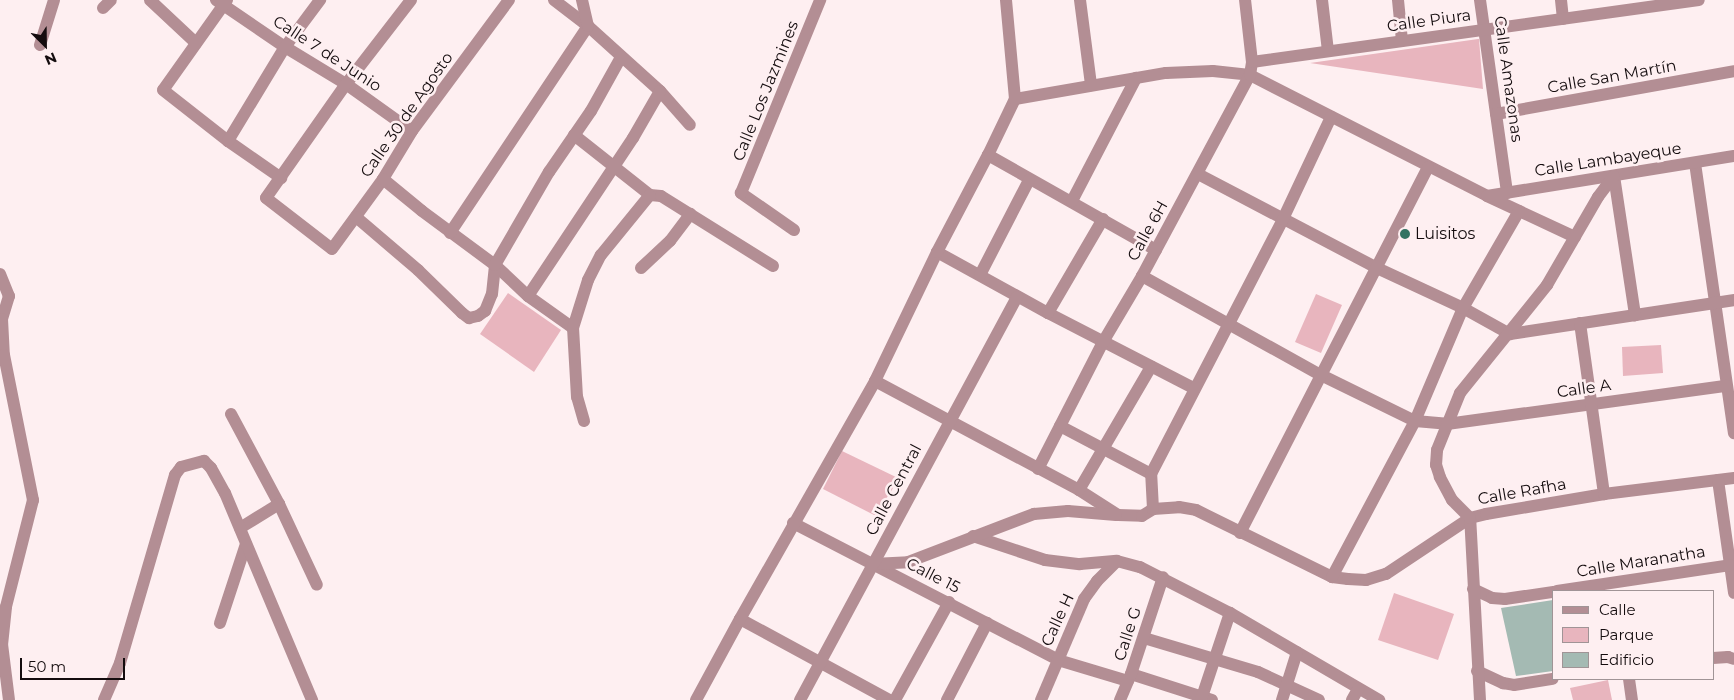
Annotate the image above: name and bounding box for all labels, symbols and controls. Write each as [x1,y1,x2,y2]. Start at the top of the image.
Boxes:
street label: Calle Piura [1386,6,1472,36]
street label: Calle 7 de Junio [269,12,385,96]
street label: Calle Amazonas [1490,15,1526,143]
street label: Calle Los Jazmines [729,18,803,164]
north arrow [20,20,70,70]
text: N [42,48,60,69]
street label: Calle 30 de Agosto [357,49,457,181]
street label: Calle San Martín [1546,56,1678,98]
street label: Calle Lambayeque [1533,139,1683,181]
street label: Calle 6H [1124,198,1172,264]
place label: Luisitos [1415,224,1475,244]
marker: Luisitos [1399,228,1411,240]
street label: Calle A [1556,376,1612,402]
street label: Calle Central [862,441,926,539]
street label: Calle Rafha [1476,475,1568,509]
street label: Calle Maranatha [1575,542,1707,582]
street label: Calle 15 [903,554,963,598]
legend [1552,590,1714,680]
street label: Calle H [1037,591,1079,649]
text: Calle [1599,600,1636,619]
street label: Calle G [1110,605,1146,663]
text: Parque [1599,625,1654,644]
scale bar [22,648,128,680]
text: Edificio [1599,650,1654,669]
text: 50 m [28,657,66,676]

